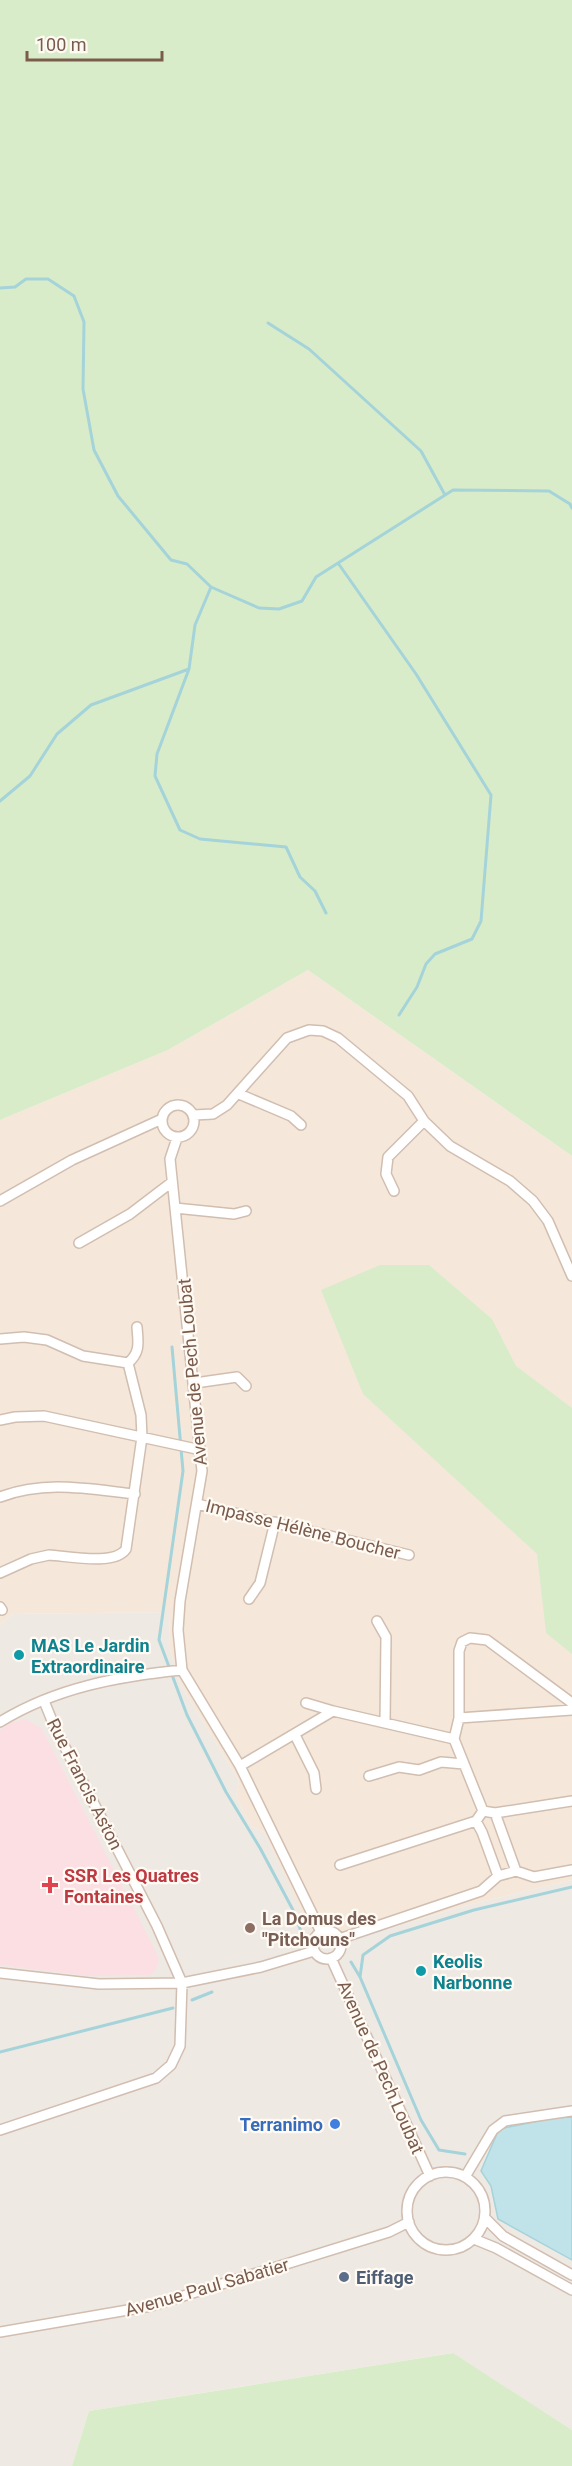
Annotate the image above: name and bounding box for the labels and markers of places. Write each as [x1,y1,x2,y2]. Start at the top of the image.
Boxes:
place label: MAS Le Jardin Extraordinaire [31,1635,150,1677]
marker: MAS Le Jardin Extraordinaire [12,1648,26,1662]
place label: SSR Les Quatres Fontaines [64,1865,199,1907]
marker: SSR Les Quatres Fontaines [41,1876,59,1894]
place label: La Domus des "Pitchouns" [262,1908,376,1950]
marker: La Domus des "Pitchouns" [243,1921,257,1935]
place label: Keolis Narbonne [433,1951,512,1993]
marker: Keolis Narbonne [414,1964,428,1978]
place label: Terranimo [240,2114,323,2135]
marker: Terranimo [328,2117,342,2131]
place label: Eiffage [356,2267,414,2288]
marker: Eiffage [337,2270,351,2284]

